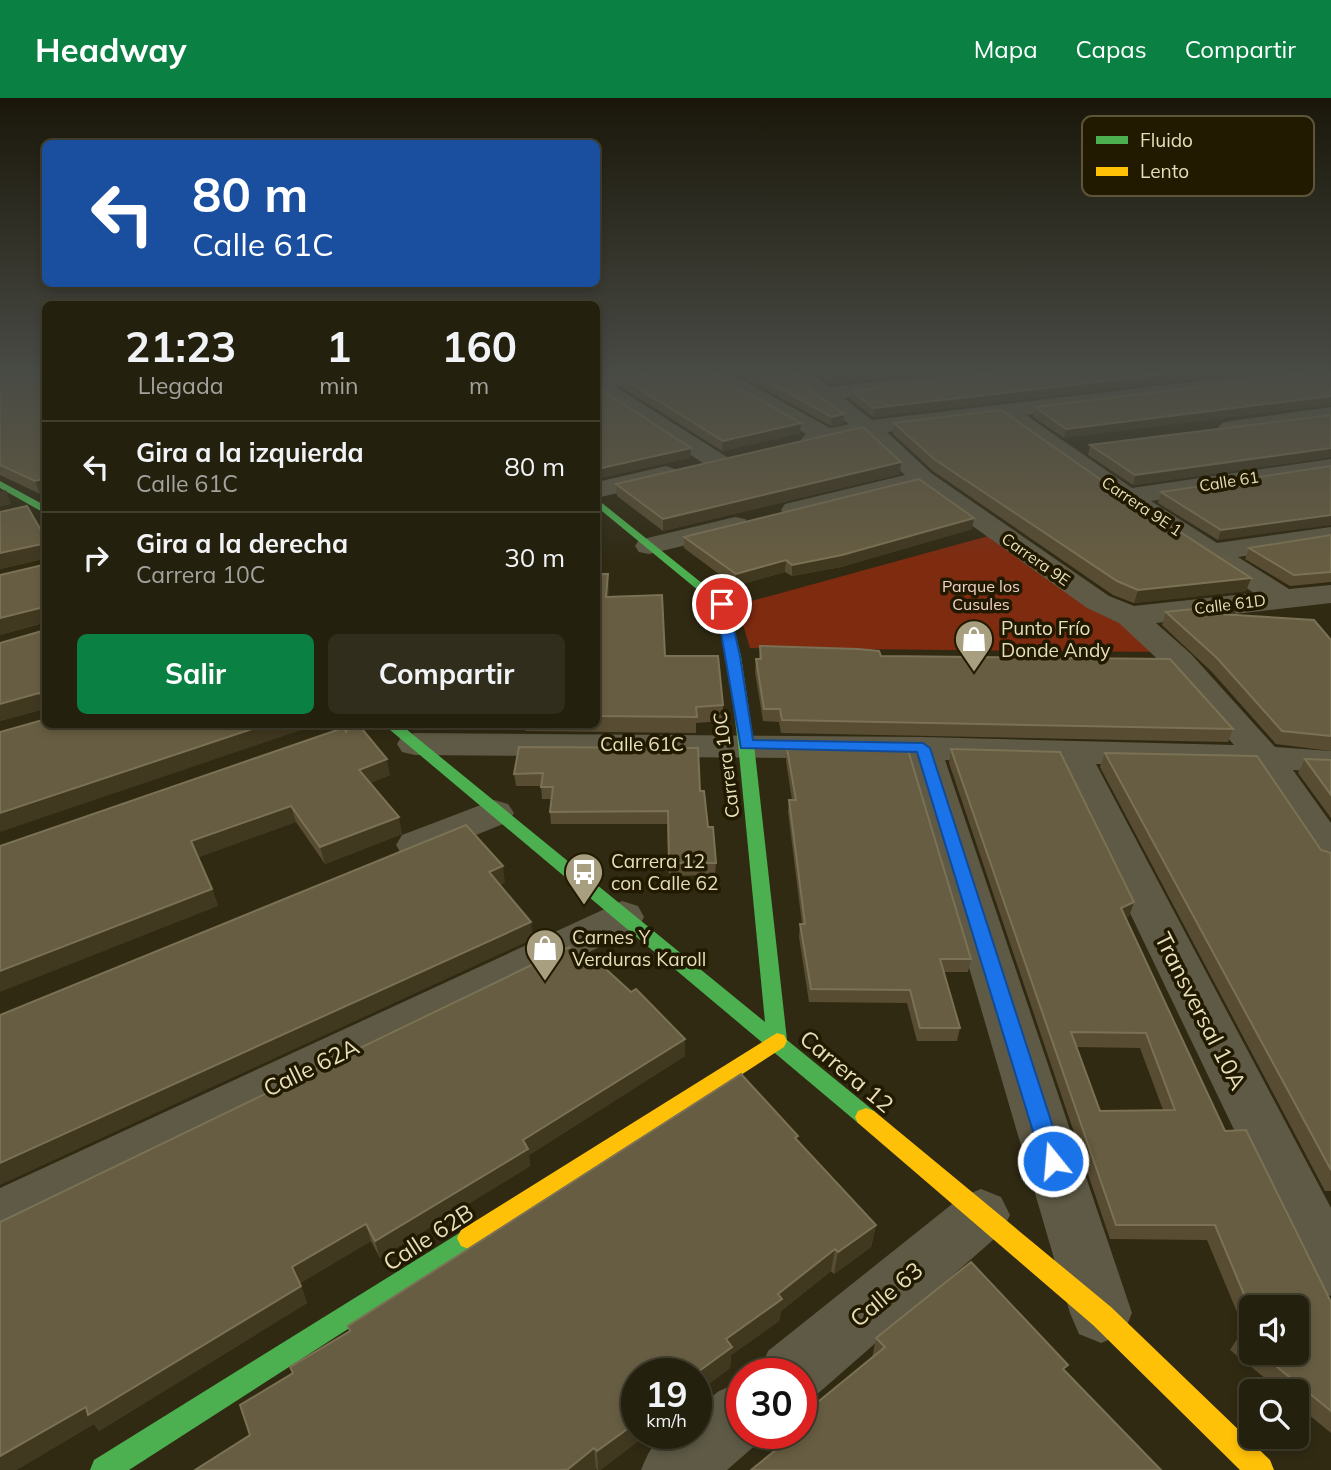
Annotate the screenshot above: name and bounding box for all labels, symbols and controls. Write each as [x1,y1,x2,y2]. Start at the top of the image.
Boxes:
text: Headway [35,29,187,70]
text: Mapa [974,34,1038,64]
text: Capas [1076,34,1147,64]
text: Compartir [1185,34,1296,64]
legend [1082,116,1314,196]
text: Fluido [1140,128,1193,152]
text: Lento [1140,159,1189,183]
text: 80 m [192,163,308,224]
icon: left [77,168,168,259]
text: Calle 61C [192,224,334,264]
text: 21:23 [125,320,236,373]
text: 1 [326,320,351,373]
text: 160 [441,320,517,373]
text: Llegada [138,371,224,400]
text: min [319,371,358,400]
text: m [469,371,489,400]
text: Gira a la izquierda [136,436,364,469]
icon: left [77,448,115,486]
text: 80 m [504,450,565,483]
street label: Calle 61 [1198,466,1260,496]
text: Calle 61C [136,469,238,498]
street label: Carrera 9E 1 [1098,472,1186,540]
text: Gira a la derecha [136,527,348,560]
street label: Carrera 9E [998,528,1074,590]
icon: right [77,539,115,577]
text: 30 m [504,541,565,574]
text: Carrera 10C [136,560,266,589]
pin [692,574,752,634]
park label: Parque los Cusules [942,576,1020,614]
icon: arrive [703,585,741,623]
street label: Calle 61D [1193,590,1267,618]
place label: Punto Frío Donde Andy [1001,616,1110,662]
shop icon: Punto Frío Donde Andy [953,618,995,673]
button: Salir [77,634,314,714]
button: Compartir [328,634,565,714]
street label: Carrera 10C [708,710,744,820]
street label: Calle 61C [600,732,684,756]
place label: Carrera 12 con Calle 62 [611,849,718,895]
bus stop icon: Carrera 12 con Calle 62 [563,851,605,906]
place label: Carnes Y Verduras Karoll [572,925,706,971]
shop icon: Carnes Y Verduras Karoll [524,927,566,982]
street label: Transversal 10A [1149,927,1253,1095]
street label: Carrera 12 [794,1023,900,1119]
street label: Calle 62A [258,1031,364,1103]
position arrow [1016,1124,1090,1198]
street label: Calle 62B [377,1197,479,1277]
street label: Calle 63 [844,1255,928,1333]
map controls [1239,1295,1309,1449]
button: sound [1239,1295,1309,1365]
speed limit sign: 30 [726,1358,817,1449]
text: 19 [645,1372,688,1416]
button: search [1239,1379,1309,1449]
text: km/h [646,1409,687,1432]

